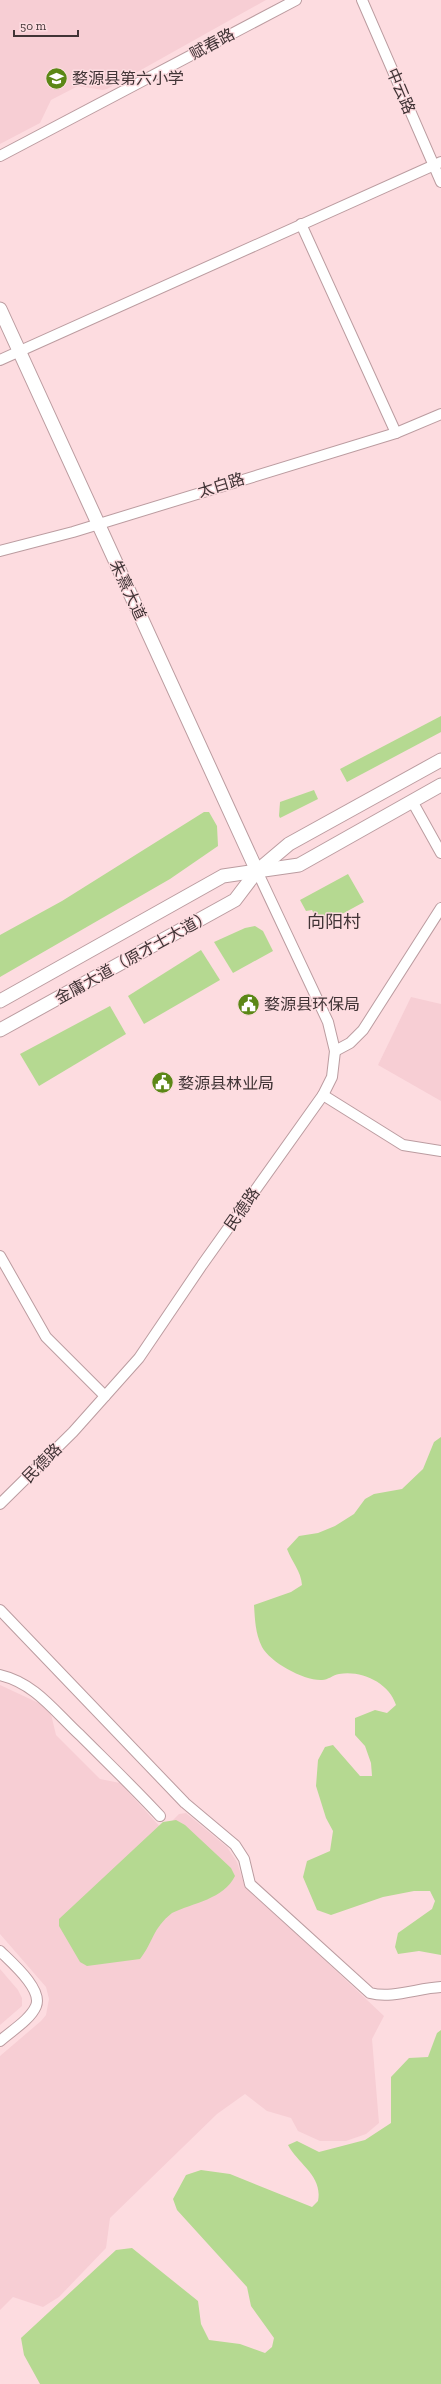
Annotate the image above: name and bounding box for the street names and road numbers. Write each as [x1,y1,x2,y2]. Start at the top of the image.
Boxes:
street label: 赋春路 [186,24,238,64]
street label: 中云路 [383,65,419,117]
street label: 太白路 [195,469,247,501]
street label: 朱熹大道 [106,557,150,623]
street label: 金庸大道（原才士大道） [51,906,215,1008]
street label: 民德路 [220,1184,264,1234]
street label: 民德路 [18,1439,66,1487]

